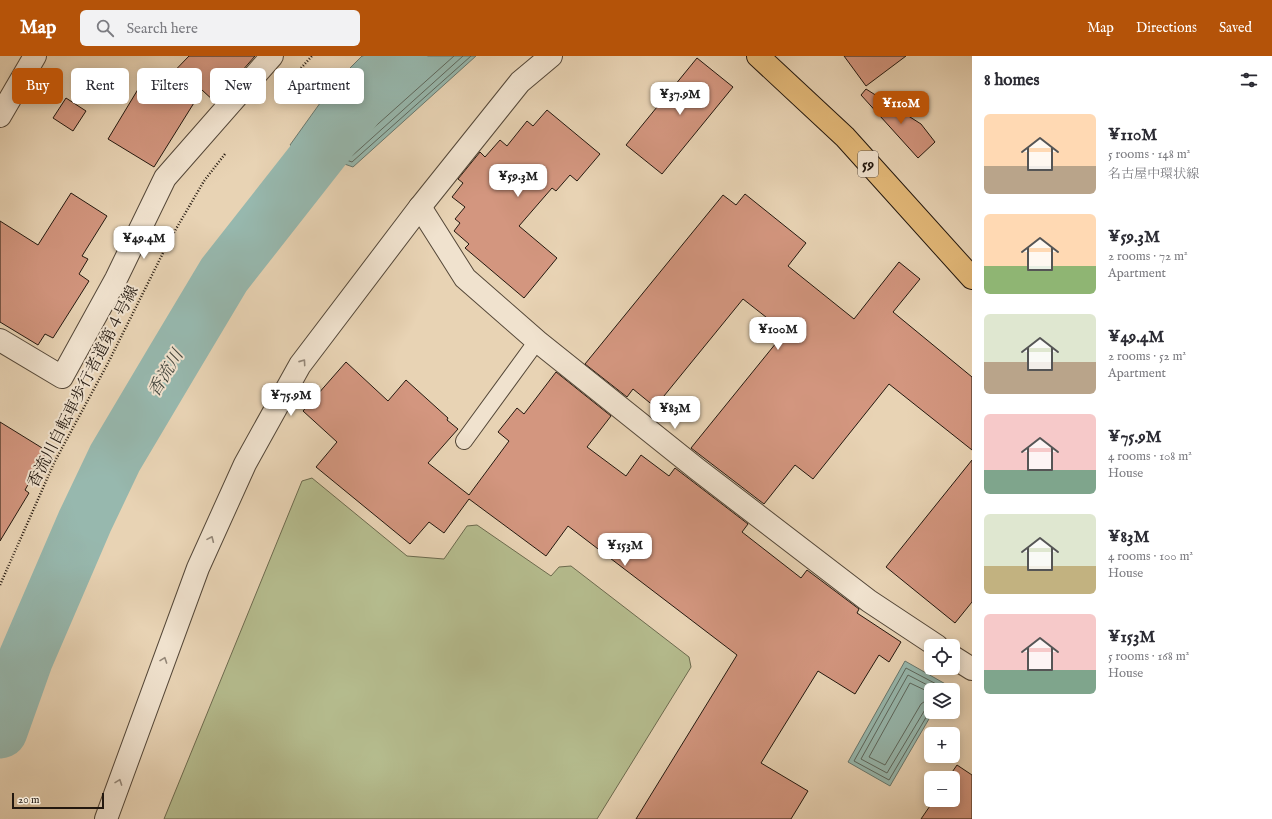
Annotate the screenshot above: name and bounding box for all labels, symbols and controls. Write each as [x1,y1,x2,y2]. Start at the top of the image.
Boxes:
search box [80,10,360,46]
text: Map [20,16,56,40]
icon: search [94,17,116,39]
text: Search here [126,19,198,38]
text: Map [1087,19,1114,37]
text: Directions [1136,19,1197,37]
text: Saved [1219,19,1252,37]
chip: Buy [12,68,63,104]
chip: Rent [71,68,129,104]
chip: Filters [137,68,202,104]
chip: New [210,68,266,104]
chip: Apartment [274,68,364,104]
icon: filters [1238,69,1260,91]
text: 8 homes [984,70,1039,91]
pin: ¥37.9M [647,82,713,116]
text: ¥37.9M [659,86,701,103]
pin: ¥110M [873,91,929,125]
text: ¥110M [882,95,920,112]
text: ¥110M [1108,125,1157,146]
icon: home [1016,130,1064,178]
text: 5 rooms · 148 m² [1108,146,1190,163]
road number: 59 [858,151,878,177]
pin: ¥59.3M [485,164,551,198]
text: 名古屋中環状線 [1108,166,1199,183]
text: ¥59.3M [498,168,538,185]
pin: ¥49.4M [111,226,177,260]
text: ¥59.3M [1108,227,1160,248]
text: ¥49.4M [122,230,166,247]
icon: home [1016,230,1064,278]
text: 2 rooms · 72 m² [1108,248,1188,265]
text: Apartment [1108,265,1166,282]
street label: 香流川自転車歩行者道第４号線 [24,283,144,491]
pin: ¥100M [750,317,806,351]
text: ¥100M [758,321,798,338]
text: ¥49.4M [1108,327,1164,348]
icon: home [1016,330,1064,378]
water label: 香流川 [144,345,189,401]
text: 2 rooms · 52 m² [1108,348,1186,365]
one-way arrow [298,359,306,366]
text: Apartment [1108,365,1166,382]
pin: ¥75.9M [258,383,324,417]
text: ¥75.9M [271,387,311,404]
pin: ¥83M [651,396,699,430]
text: ¥83M [659,400,691,417]
text: ¥75.9M [1108,427,1162,448]
icon: home [1016,430,1064,478]
text: 4 rooms · 108 m² [1108,448,1192,465]
text: House [1108,465,1143,482]
text: ¥83M [1108,527,1149,548]
icon: home [1016,530,1064,578]
pin: ¥153M [597,533,653,567]
one-way arrow [206,536,214,544]
text: ¥153M [607,537,643,554]
text: 4 rooms · 100 m² [1108,548,1193,565]
text: House [1108,565,1143,582]
text: ¥153M [1108,627,1155,648]
icon: home [1016,630,1064,678]
map controls [924,639,960,807]
button: locate [924,639,960,675]
text: 5 rooms · 168 m² [1108,648,1189,665]
one-way arrow [160,657,168,664]
text: House [1108,665,1143,682]
button: layers [924,683,960,719]
button: + [924,727,960,763]
button: − [924,771,960,807]
one-way arrow [115,779,123,786]
scale bar [12,791,104,810]
text: 20 m [18,793,39,807]

